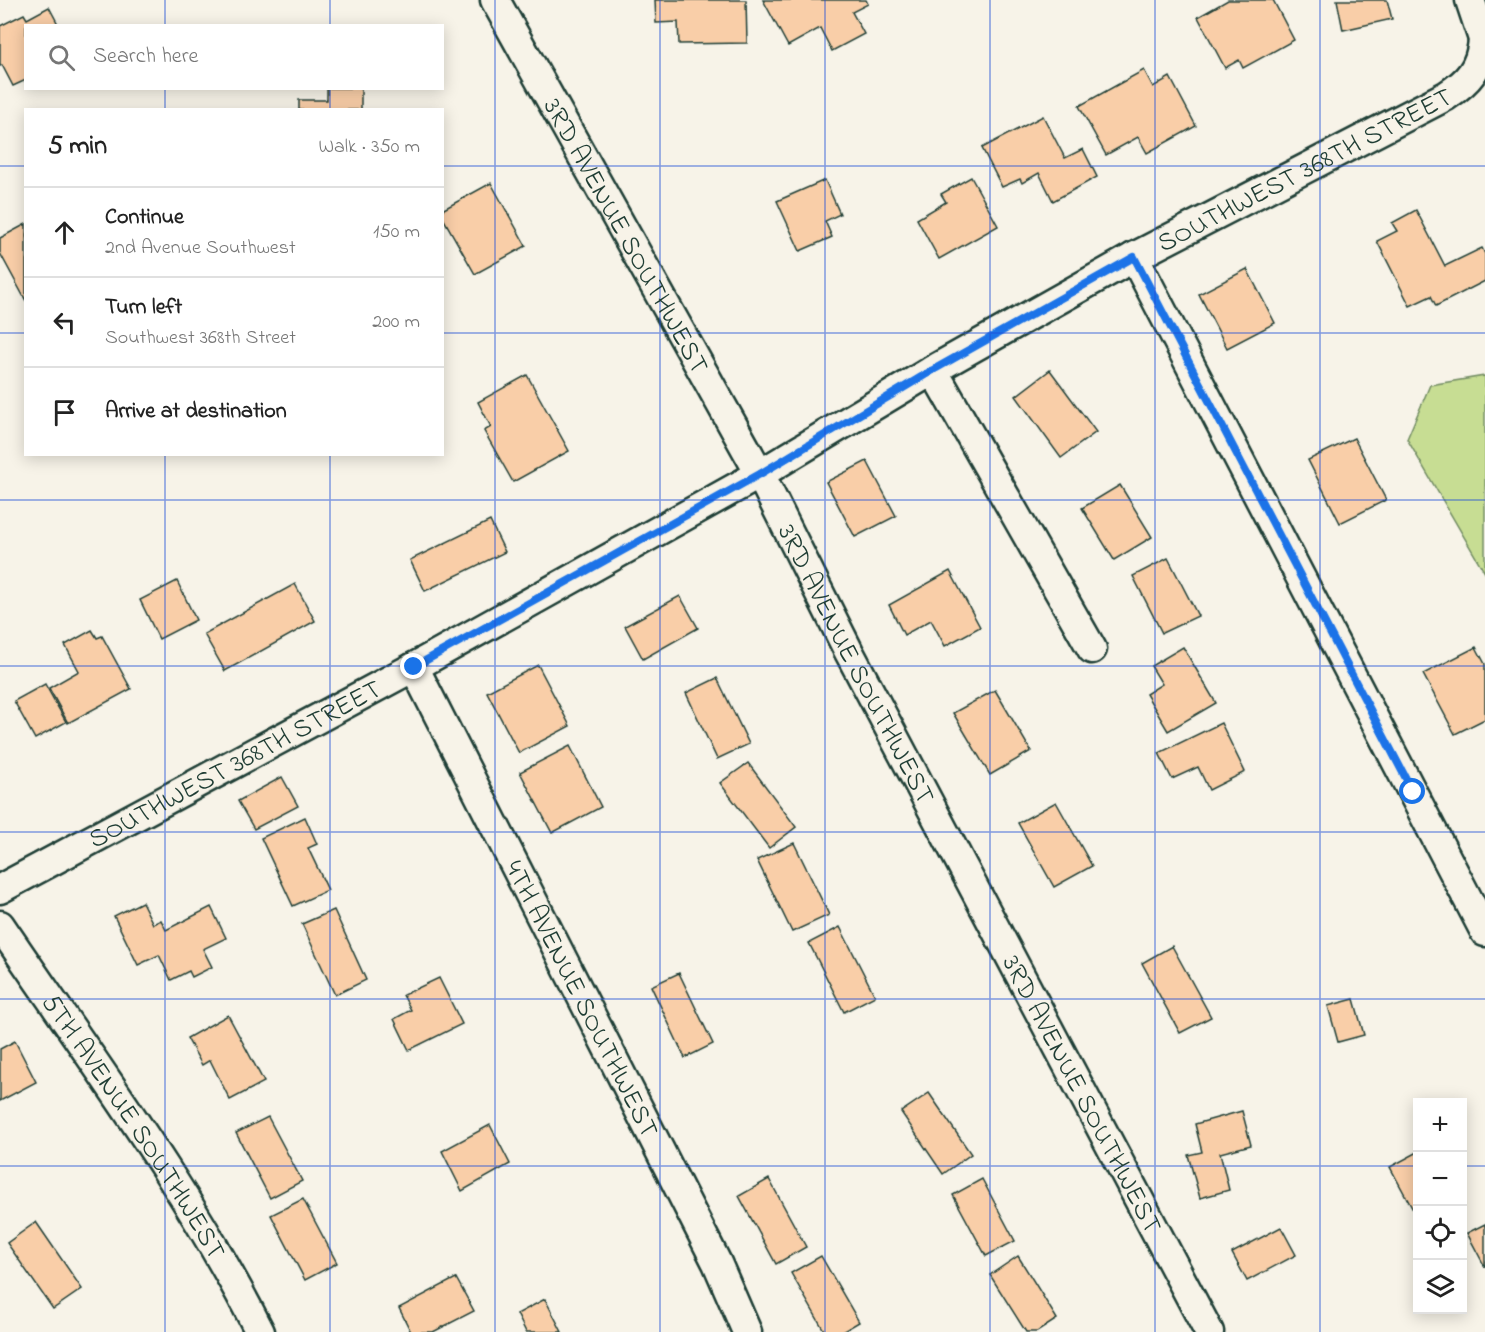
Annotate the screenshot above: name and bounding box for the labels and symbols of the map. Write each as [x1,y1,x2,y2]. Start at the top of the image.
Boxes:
street label: SOUTHWEST 368TH STREET [1151,79,1460,264]
street label: 3RD AVENUE SOUTHWEST [532,92,717,382]
street label: 3RD AVENUE SOUTHWEST [766,518,943,812]
route end [400,653,426,679]
street label: SOUTHWEST 368TH STREET [82,671,389,860]
route start [1399,778,1425,804]
street label: 4TH AVENUE SOUTHWEST [493,854,667,1145]
street label: 3RD AVENUE SOUTHWEST [991,949,1171,1241]
street label: 5TH AVENUE SOUTHWEST [31,987,234,1267]

